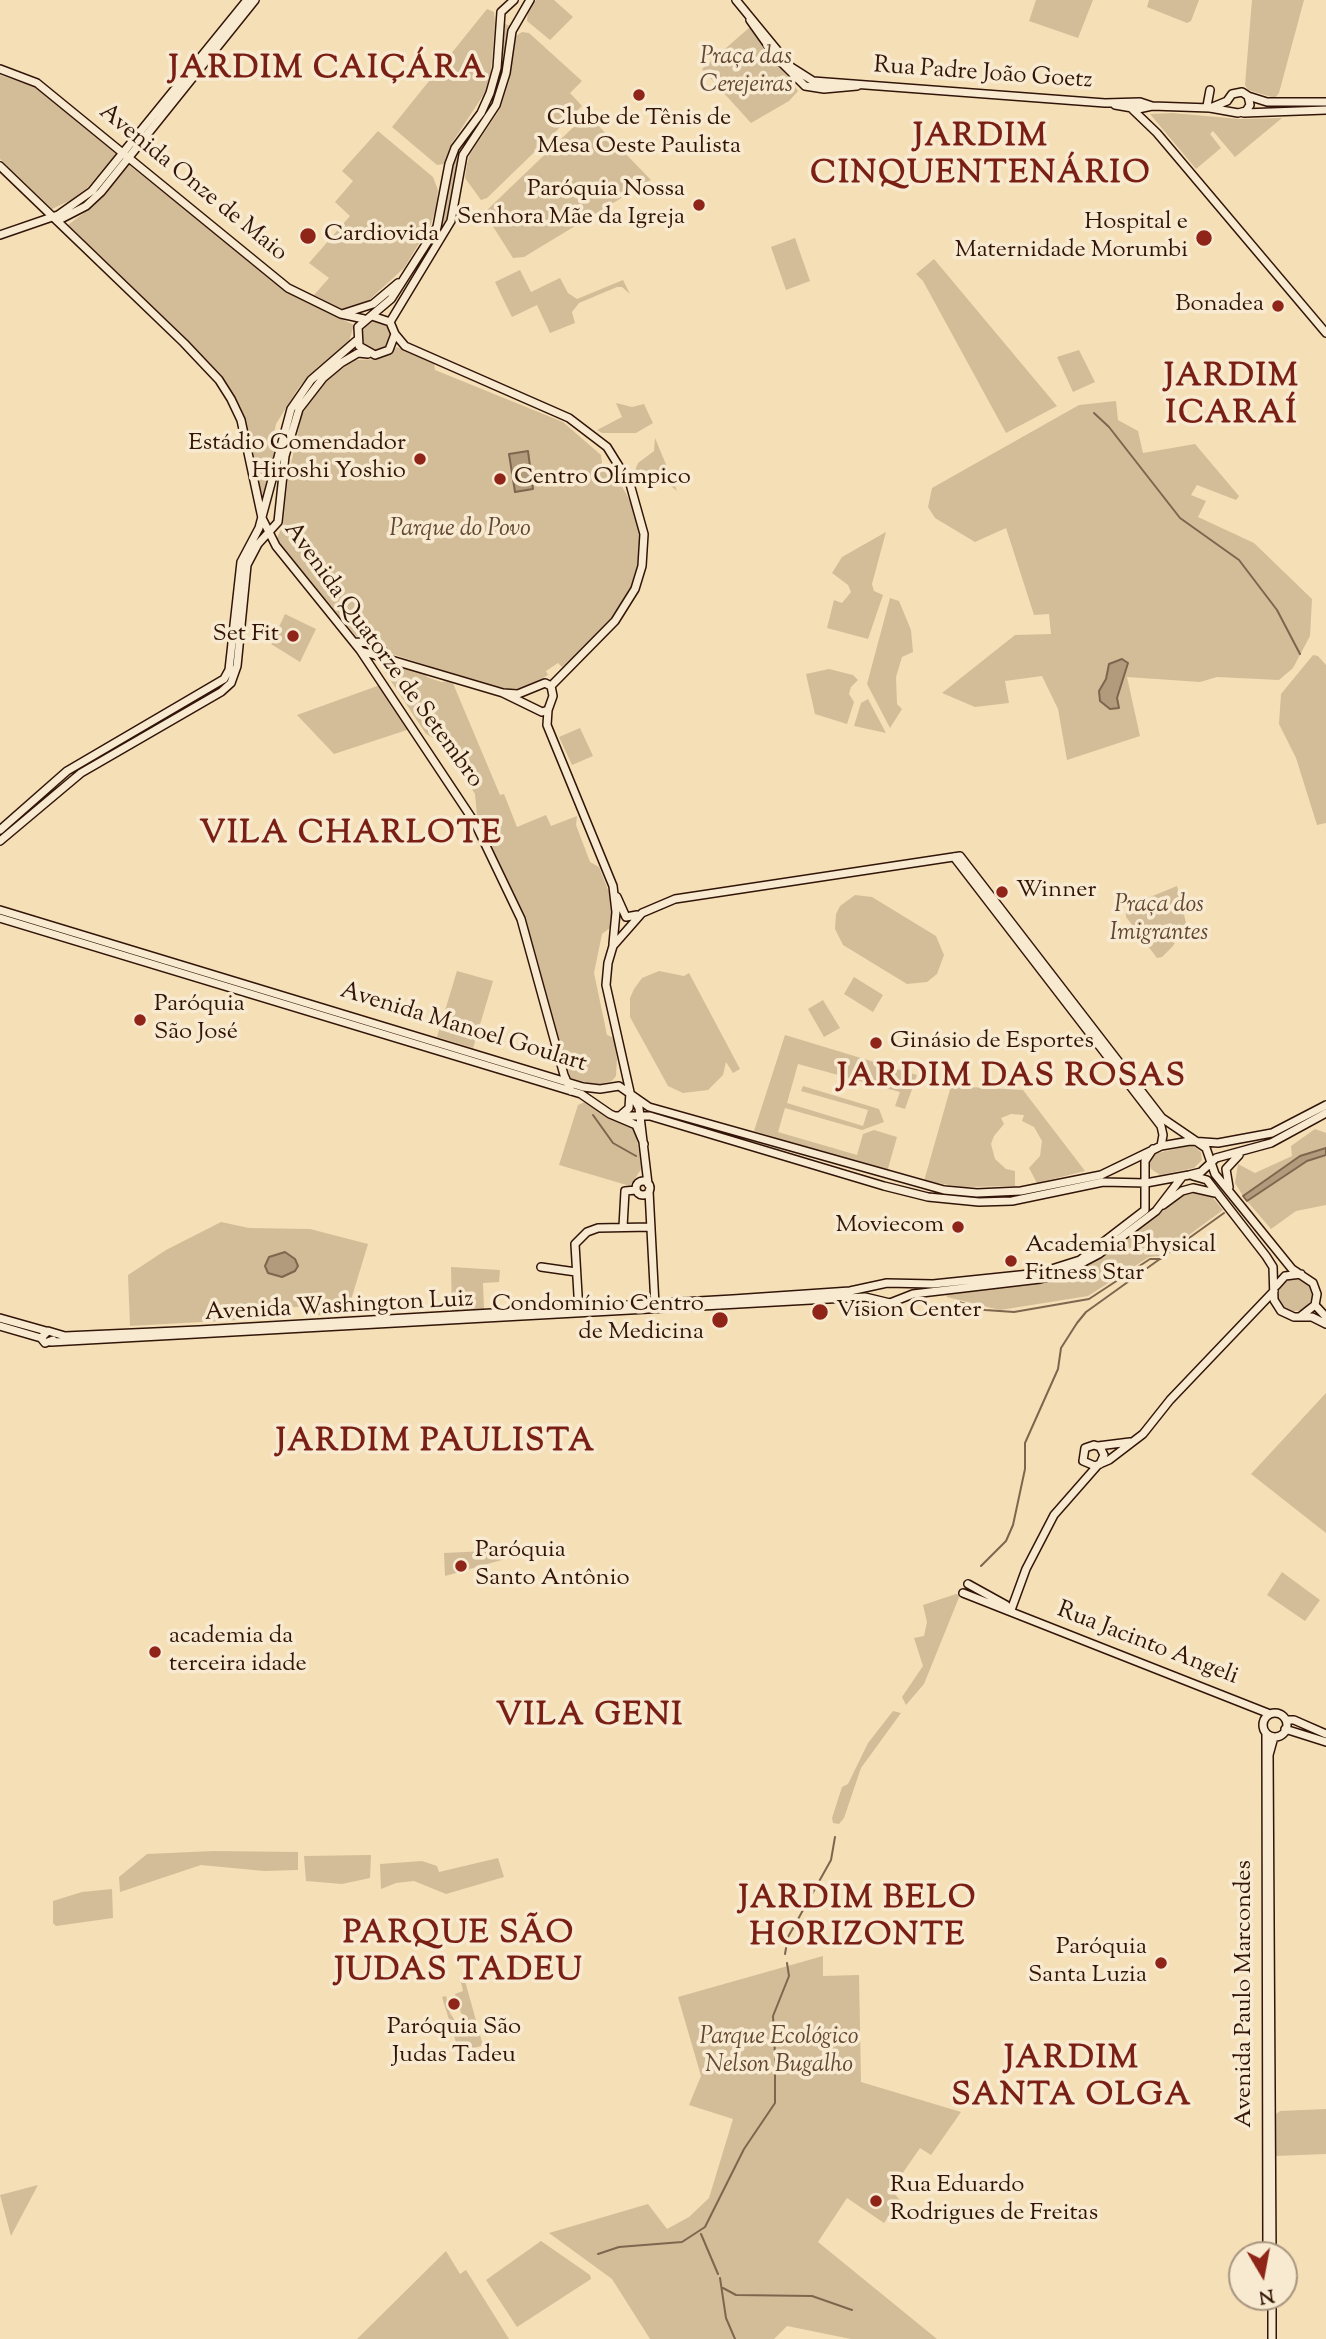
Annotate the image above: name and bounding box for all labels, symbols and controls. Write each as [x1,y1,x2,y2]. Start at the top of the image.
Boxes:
park label: Praça das Cerejeiras [699,45,793,101]
district label: JARDIM CAIÇÁRA [170,53,486,91]
street label: Rua Padre João Goetz [873,53,1093,97]
marker: Clube de Tênis de Mesa Oeste Paulista [631,87,647,103]
street label: Avenida Onze de Maio [92,99,292,269]
place label: Clube de Tênis de Mesa Oeste Paulista [537,106,741,162]
district label: JARDIM CINQUENTENÁRIO [812,121,1150,196]
place label: Paróquia Nossa Senhora Mãe da Igreja [457,177,685,233]
marker: Paróquia Nossa Senhora Mãe da Igreja [691,197,707,213]
place label: Hospital e Maternidade Morumbi [955,210,1188,266]
place label: Cardiovida [324,222,439,250]
marker: Cardiovida [298,226,318,246]
marker: Hospital e Maternidade Morumbi [1194,228,1214,248]
place label: Bonadea [1175,292,1264,320]
marker: Bonadea [1270,298,1286,314]
district label: JARDIM ICARAÍ [1165,361,1299,436]
place label: Estádio Comendador Hiroshi Yoshio [188,431,406,487]
marker: Estádio Comendador Hiroshi Yoshio [412,451,428,467]
place label: Centro Olímpico [514,465,691,493]
marker: Centro Olímpico [492,471,508,487]
street label: Avenida Quatorze de Setembro [276,517,488,795]
park label: Parque do Povo [389,517,531,545]
place label: Set Fit [212,622,279,650]
marker: Set Fit [285,628,301,644]
district label: VILA CHARLOTE [201,818,501,856]
place label: Winner [1016,878,1096,906]
marker: Winner [994,884,1010,900]
park label: Praça dos Imigrantes [1110,893,1208,949]
street label: Avenida Manoel Goulart [336,978,590,1080]
place label: Paróquia São José [154,992,245,1048]
marker: Paróquia São José [132,1012,148,1028]
place label: Ginásio de Esportes [890,1029,1094,1057]
marker: Ginásio de Esportes [868,1035,884,1051]
district label: JARDIM DAS ROSAS [839,1061,1185,1099]
place label: Moviecom [836,1213,944,1241]
marker: Moviecom [950,1219,966,1235]
place label: Academia Physical Fitness Star [1025,1233,1216,1289]
marker: Academia Physical Fitness Star [1003,1253,1019,1269]
street label: Avenida Washington Luiz [204,1287,474,1329]
place label: Condomínio Centro de Medicina [492,1292,704,1348]
place label: Vision Center [836,1298,982,1326]
marker: Vision Center [810,1302,830,1322]
marker: Condomínio Centro de Medicina [710,1310,730,1330]
district label: JARDIM PAULISTA [278,1426,594,1464]
place label: Paróquia Santo Antônio [475,1538,630,1594]
marker: Paróquia Santo Antônio [453,1558,469,1574]
street label: Rua Jacinto Angeli [1052,1597,1242,1693]
place label: academia da terceira idade [169,1624,307,1680]
marker: academia da terceira idade [147,1644,163,1660]
district label: VILA GENI [497,1700,683,1738]
street label: Avenida Paulo Marcondes [1232,1860,1260,2128]
district label: JARDIM BELO HORIZONTE [740,1883,976,1958]
district label: PARQUE SÃO JUDAS TADEU [336,1918,582,1993]
place label: Paróquia Santa Luzia [1028,1935,1147,1991]
marker: Paróquia Santa Luzia [1153,1955,1169,1971]
marker: Paróquia São Judas Tadeu [446,1996,462,2012]
place label: Paróquia São Judas Tadeu [387,2015,521,2071]
park label: Parque Ecológico Nelson Bugalho [699,2025,859,2081]
district label: JARDIM SANTA OLGA [953,2043,1191,2118]
place label: Rua Eduardo Rodrigues de Freitas [890,2173,1098,2229]
marker: Rua Eduardo Rodrigues de Freitas [868,2193,884,2209]
north arrow [1228,2241,1298,2311]
text: N [1257,2281,1276,2310]

